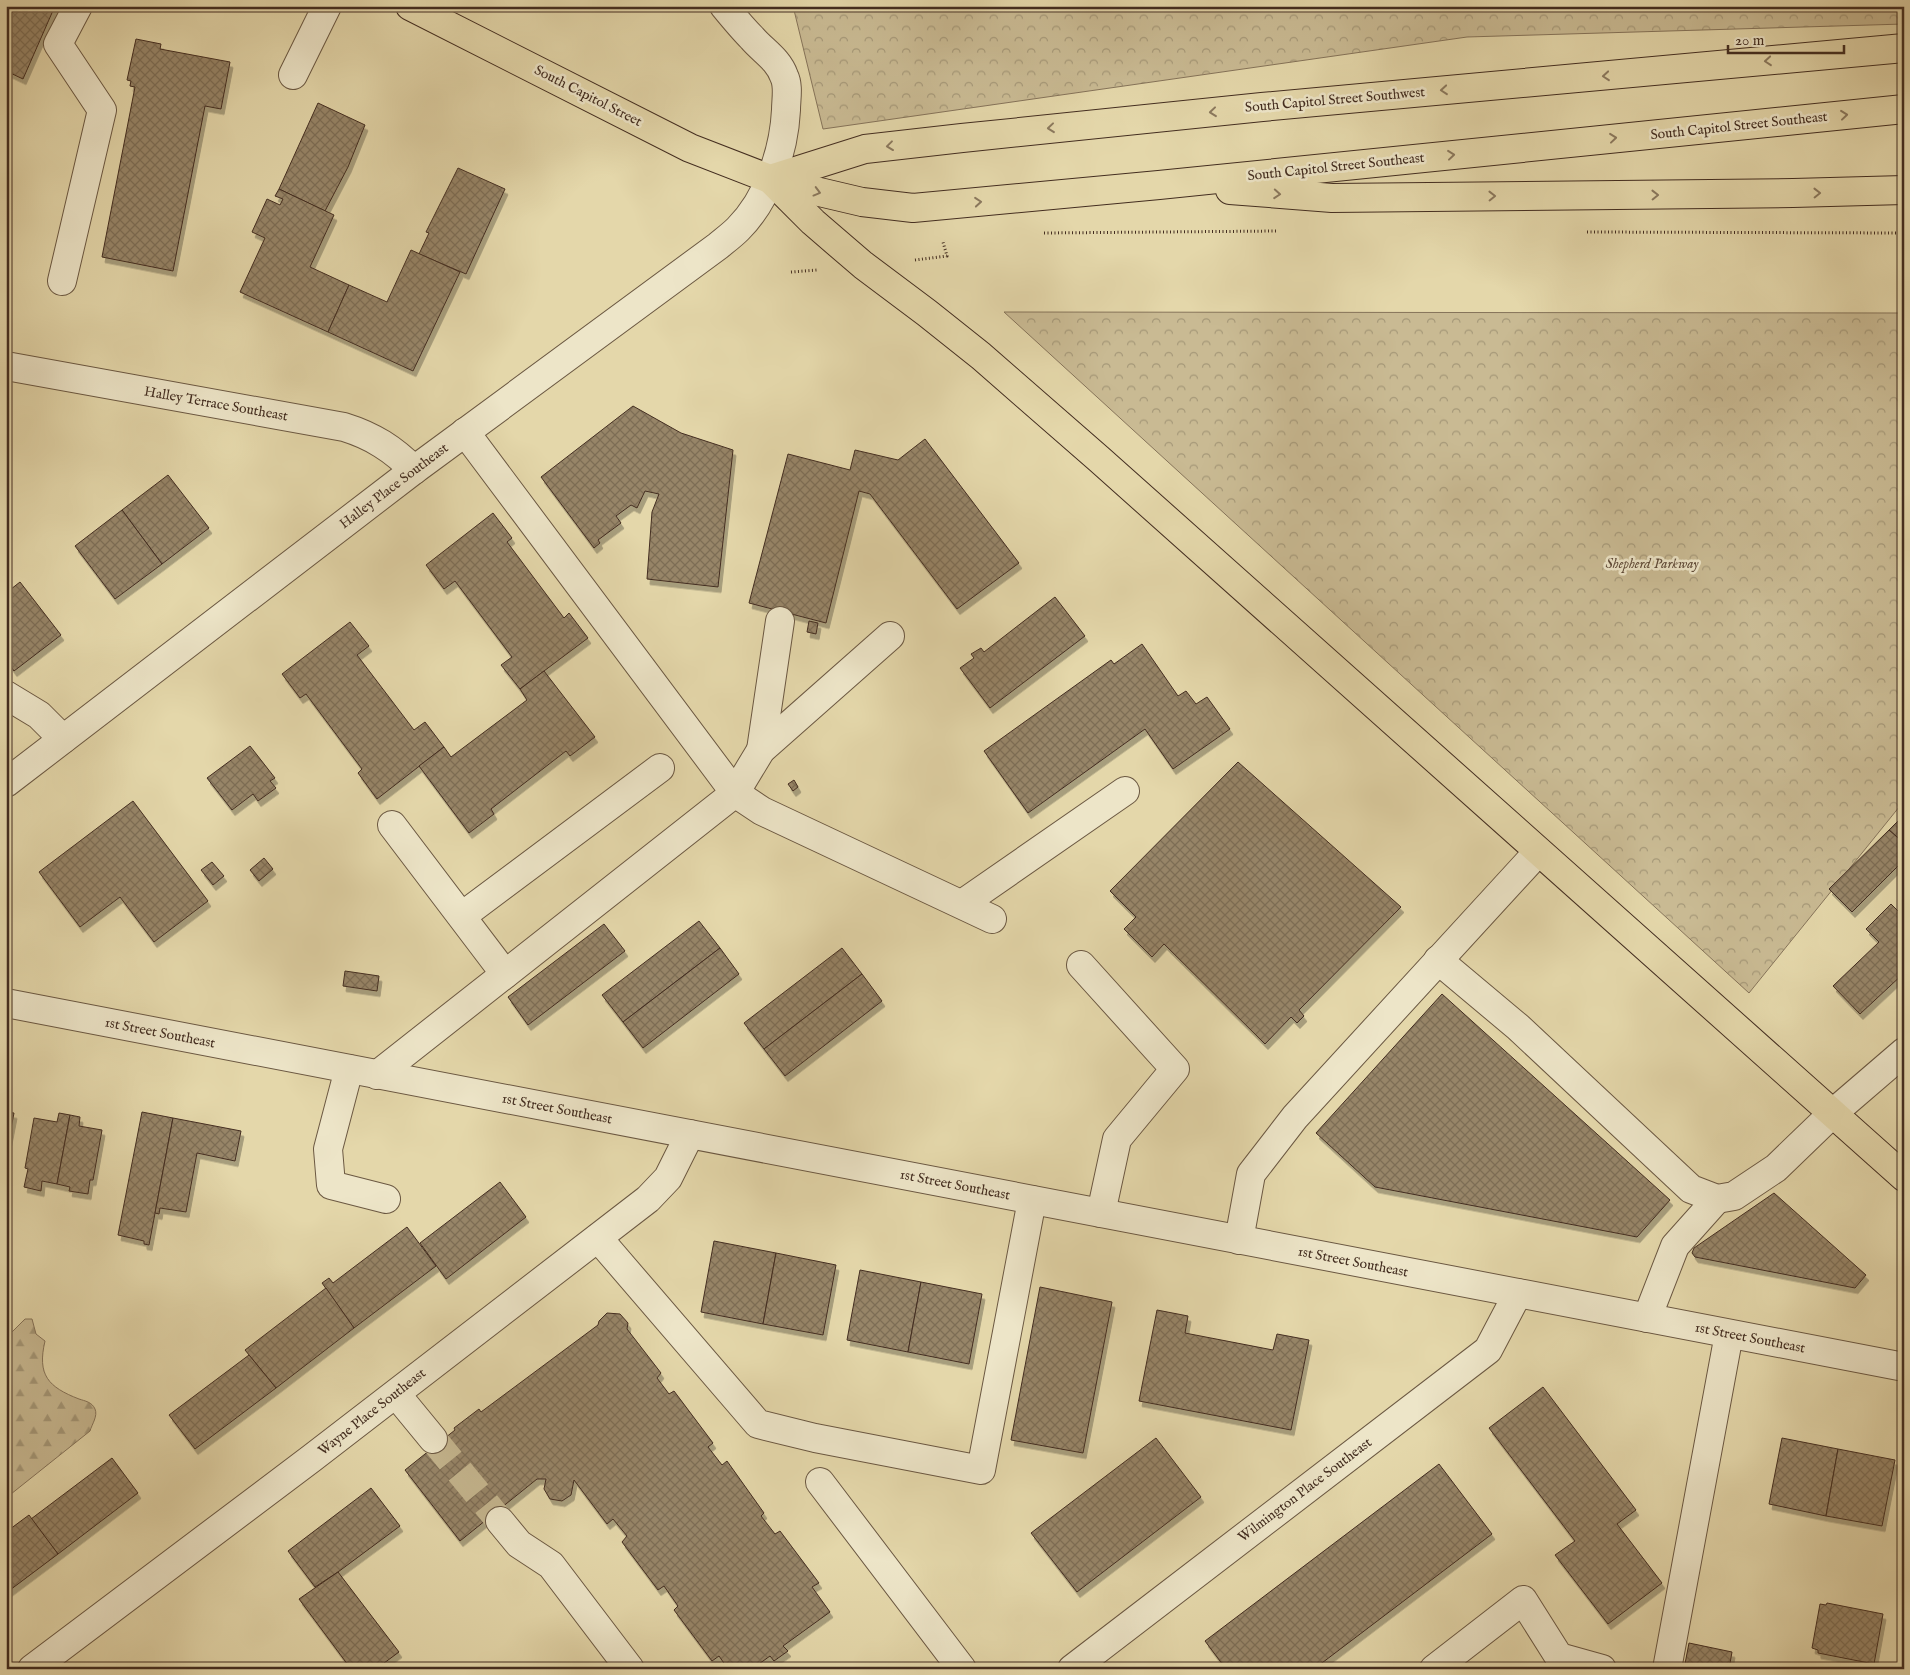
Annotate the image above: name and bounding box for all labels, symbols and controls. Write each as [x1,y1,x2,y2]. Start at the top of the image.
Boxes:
scale bar [1728,22,1844,54]
text: 20 m [1735,31,1765,50]
one-way arrow [1764,56,1772,67]
street label: South Capitol Street [531,61,645,131]
one-way arrow [1602,70,1610,81]
street label: South Capitol Street Southwest [1244,83,1426,117]
one-way arrow [1440,84,1448,95]
one-way arrow [1209,106,1217,117]
street label: South Capitol Street Southeast [1650,108,1829,144]
one-way arrow [1841,110,1849,121]
one-way arrow [1047,122,1055,133]
one-way arrow [1609,133,1617,144]
one-way arrow [886,140,894,151]
street label: South Capitol Street Southeast [1247,149,1426,185]
one-way arrow [1448,150,1456,161]
one-way arrow [813,186,822,197]
one-way arrow [1274,188,1282,199]
one-way arrow [1814,188,1822,198]
one-way arrow [1652,190,1659,200]
one-way arrow [1489,191,1497,201]
one-way arrow [974,197,982,208]
street label: Halley Terrace Southeast [143,382,289,426]
street label: Halley Place Southeast [336,439,452,533]
park label: Shepherd Parkway [1605,555,1699,573]
street label: 1st Street Southeast [103,1013,217,1053]
street label: 1st Street Southeast [500,1089,614,1129]
street label: 1st Street Southeast [898,1165,1012,1205]
street label: 1st Street Southeast [1296,1242,1410,1282]
street label: 1st Street Southeast [1693,1318,1807,1358]
street label: Wayne Place Southeast [314,1364,430,1460]
street label: Wilmington Place Southeast [1234,1434,1376,1546]

